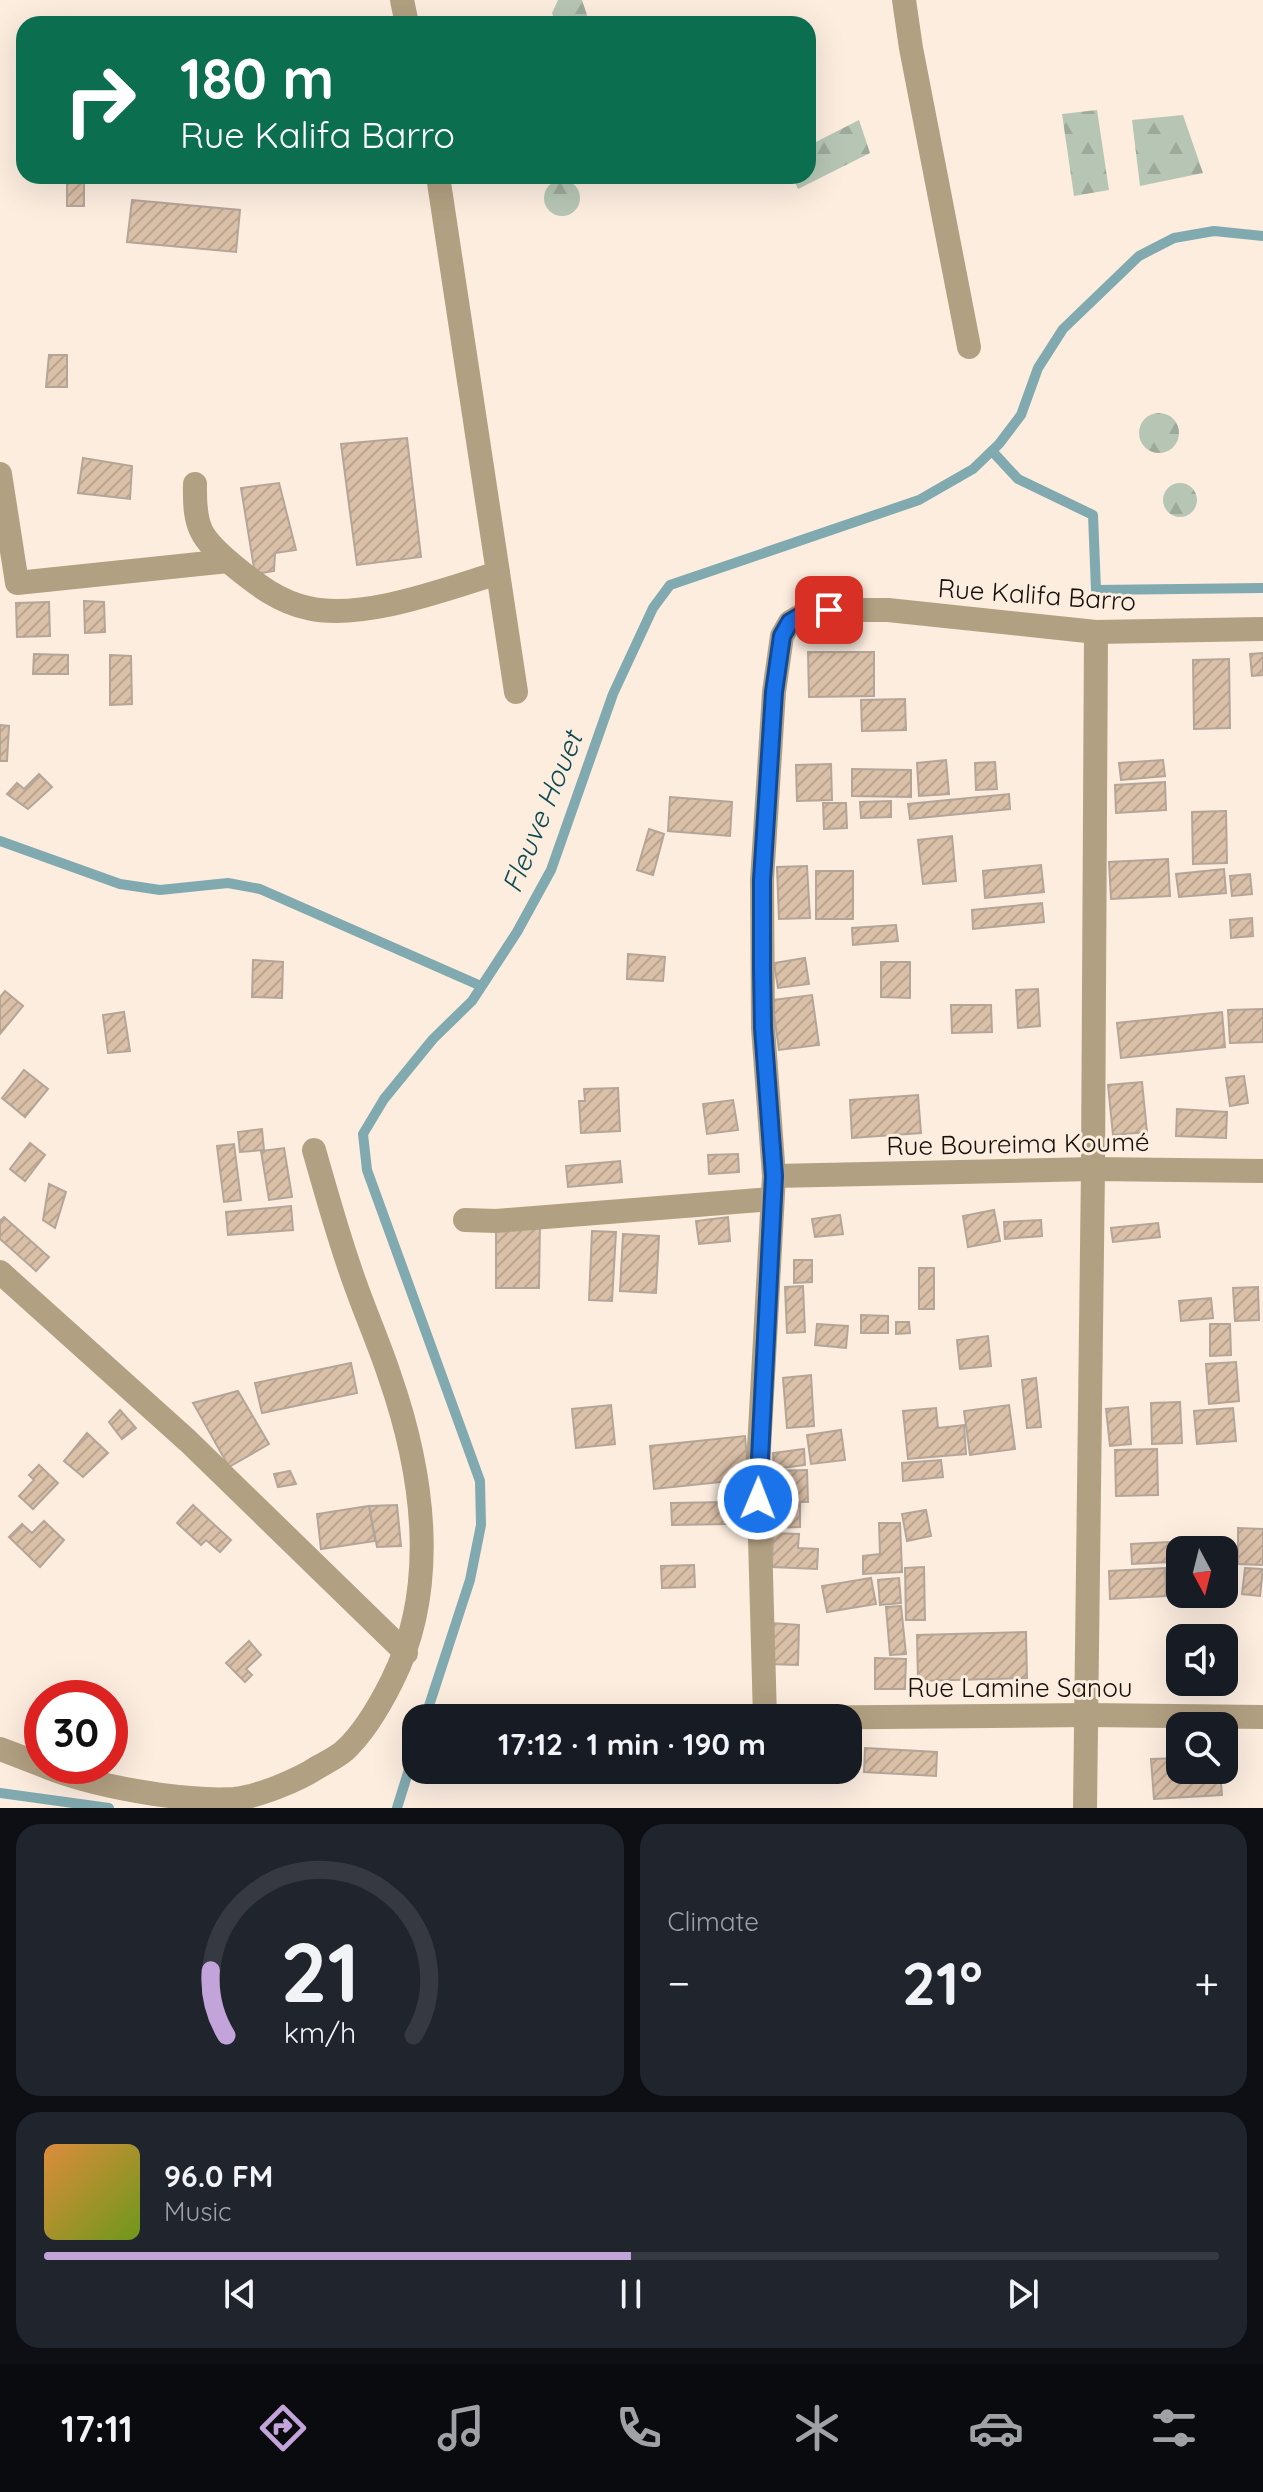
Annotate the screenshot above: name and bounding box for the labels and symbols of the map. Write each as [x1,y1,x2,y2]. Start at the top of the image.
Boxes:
street label: Rue Kalifa Barro [937,571,1137,618]
pin [795,576,863,644]
water label: Fleuve Houet [493,723,591,897]
street label: Rue Boureima Koumé [886,1125,1150,1162]
position arrow [716,1457,800,1541]
north arrow [1166,1536,1238,1608]
street label: Rue Lamine Sanou [907,1671,1133,1704]
speed limit sign: 30 [24,1680,128,1784]

